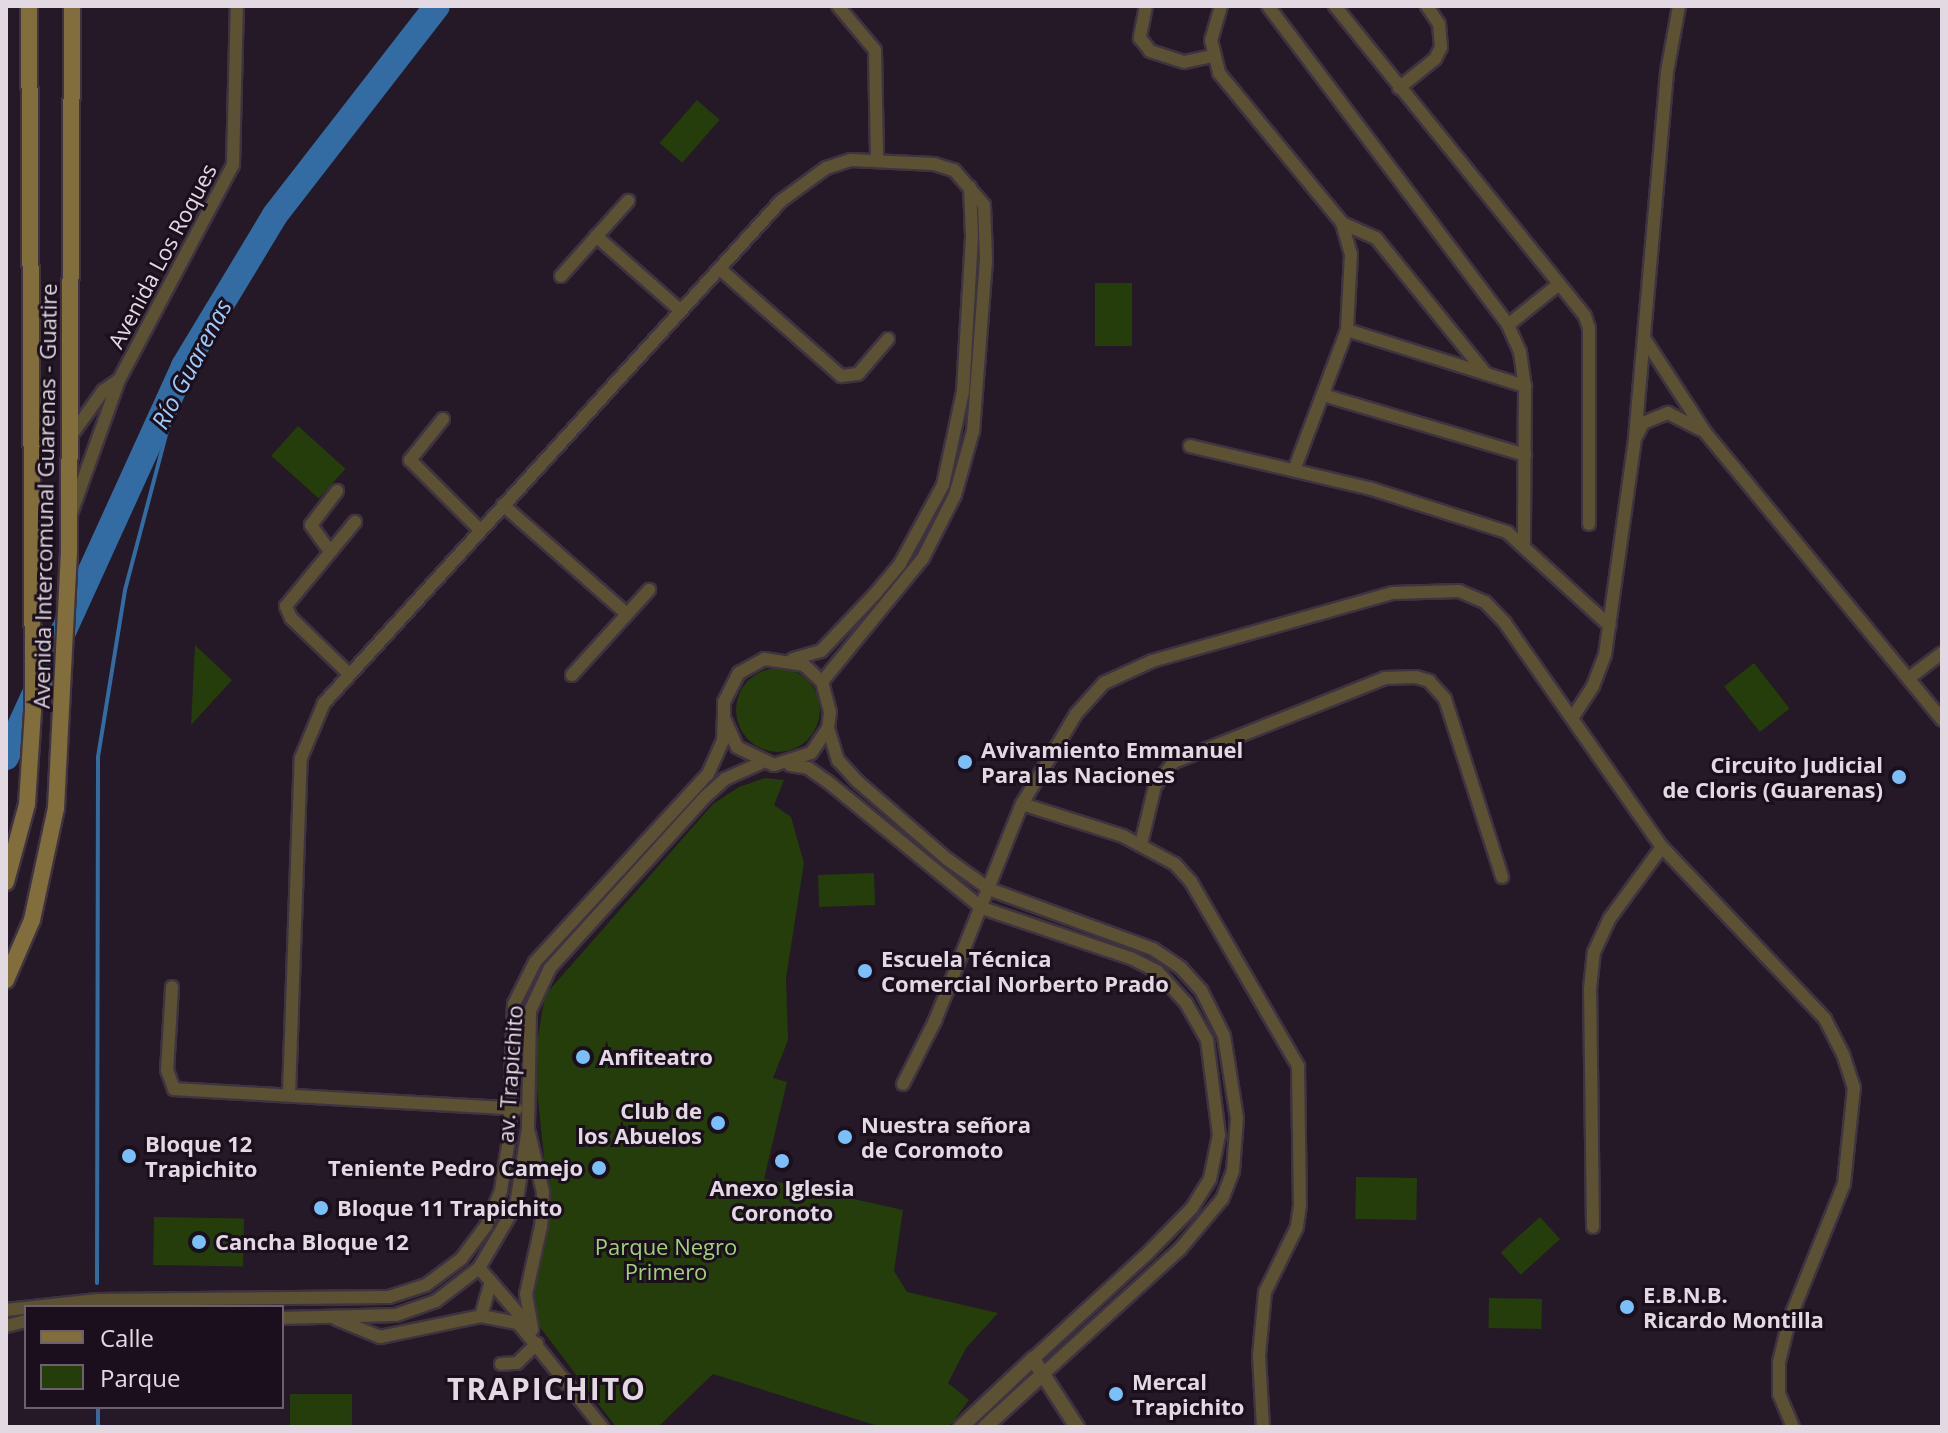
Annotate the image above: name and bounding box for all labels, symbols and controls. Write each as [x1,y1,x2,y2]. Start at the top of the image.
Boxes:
street label: Avenida Los Roques [102,159,222,353]
street label: Avenida Intercomunal Guarenas - Guatire [28,283,62,709]
water label: Río Guarenas [145,294,237,434]
place label: Avivamiento Emmanuel Para las Naciones [981,736,1243,788]
place label: Circuito Judicial de Cloris (Guarenas) [1662,751,1883,802]
marker: Avivamiento Emmanuel Para las Naciones [956,753,974,771]
marker: Circuito Judicial de Cloris (Guarenas) [1890,768,1908,786]
place label: Escuela Técnica Comercial Norberto Prado [881,945,1169,996]
marker: Escuela Técnica Comercial Norberto Prado [856,962,874,980]
street label: av. Trapichito [492,1004,528,1144]
place label: Anfiteatro [599,1044,713,1070]
marker: Anfiteatro [574,1048,592,1066]
place label: Club de los Abuelos [577,1097,702,1148]
place label: Nuestra señora de Coromoto [861,1111,1031,1162]
marker: Club de los Abuelos [709,1114,727,1132]
marker: Nuestra señora de Coromoto [836,1128,854,1146]
place label: Bloque 12 Trapichito [145,1130,257,1182]
marker: Bloque 12 Trapichito [120,1147,138,1165]
marker: Anexo Iglesia Coronoto [773,1152,791,1170]
place label: Teniente Pedro Camejo [328,1155,583,1181]
marker: Teniente Pedro Camejo [590,1159,608,1177]
place label: Anexo Iglesia Coronoto [709,1174,855,1226]
place label: Bloque 11 Trapichito [337,1195,562,1221]
marker: Bloque 11 Trapichito [312,1199,330,1217]
place label: Cancha Bloque 12 [215,1229,409,1255]
marker: Cancha Bloque 12 [190,1233,208,1251]
park label: Parque Negro Primero [595,1233,737,1284]
place label: E.B.N.B. Ricardo Montilla [1643,1281,1824,1332]
marker: E.B.N.B. Ricardo Montilla [1618,1298,1636,1316]
legend [24,1305,284,1409]
text: Calle [100,1321,154,1354]
text: Parque [100,1361,180,1394]
place label: Mercal Trapichito [1132,1368,1244,1420]
district label: TRAPICHITO [447,1371,647,1407]
marker: Mercal Trapichito [1107,1385,1125,1403]

